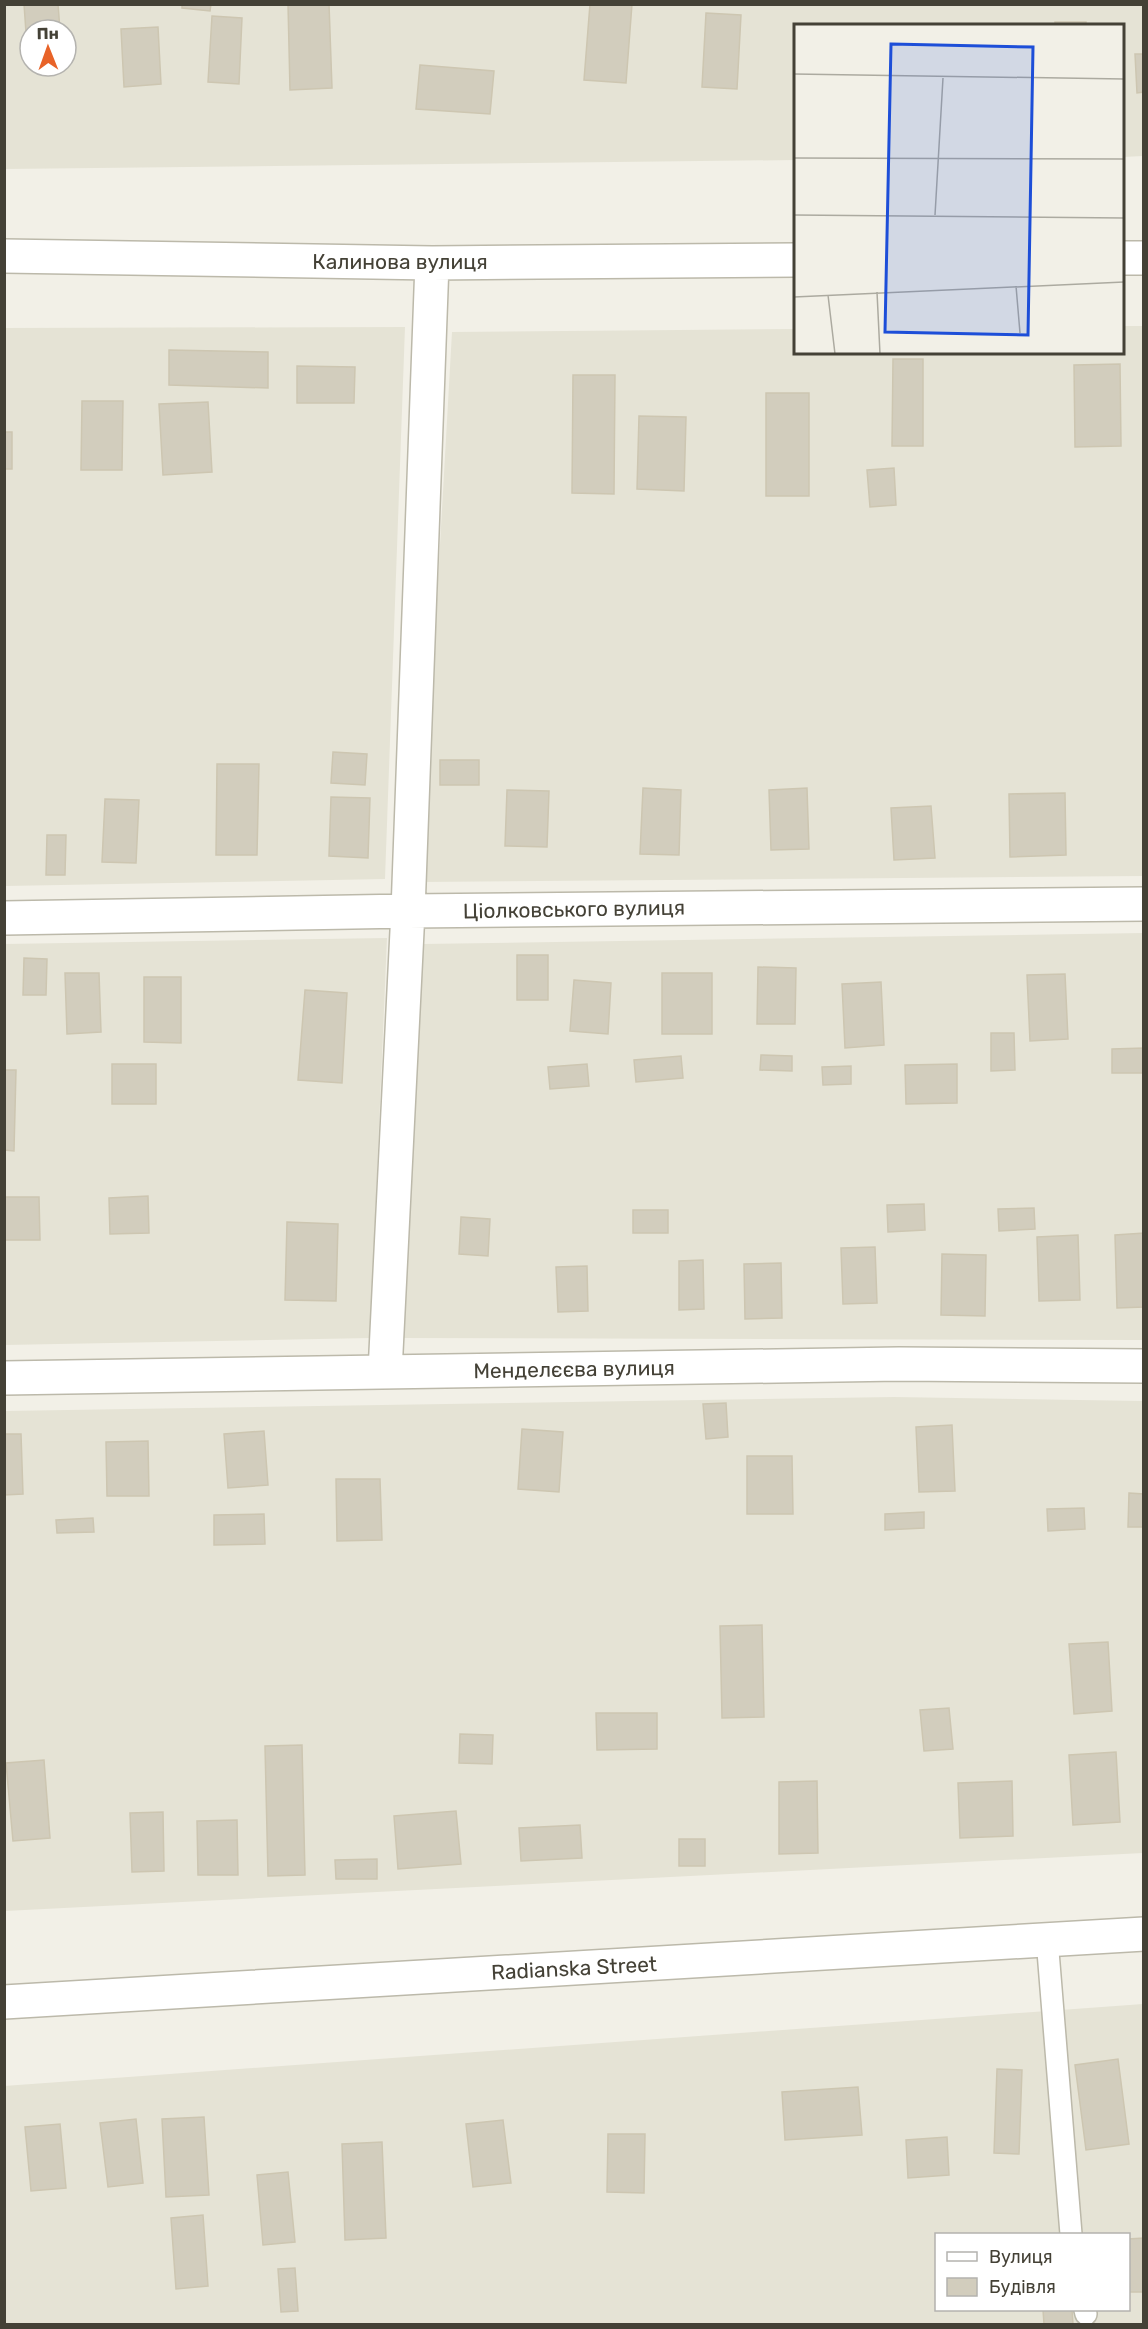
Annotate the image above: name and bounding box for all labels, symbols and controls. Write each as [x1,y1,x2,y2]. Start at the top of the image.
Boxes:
north arrow [18,18,78,78]
text: Пн [37,24,59,43]
inset map [794,24,1124,354]
street label: Калинова вулиця [312,249,488,274]
street label: Ціолковського вулиця [463,895,685,923]
street label: Менделєєва вулиця [473,1355,675,1383]
street label: Radianska Street [490,1951,658,1985]
legend [935,2233,1130,2311]
text: Вулиця [989,2246,1053,2268]
text: Будівля [989,2276,1056,2298]

